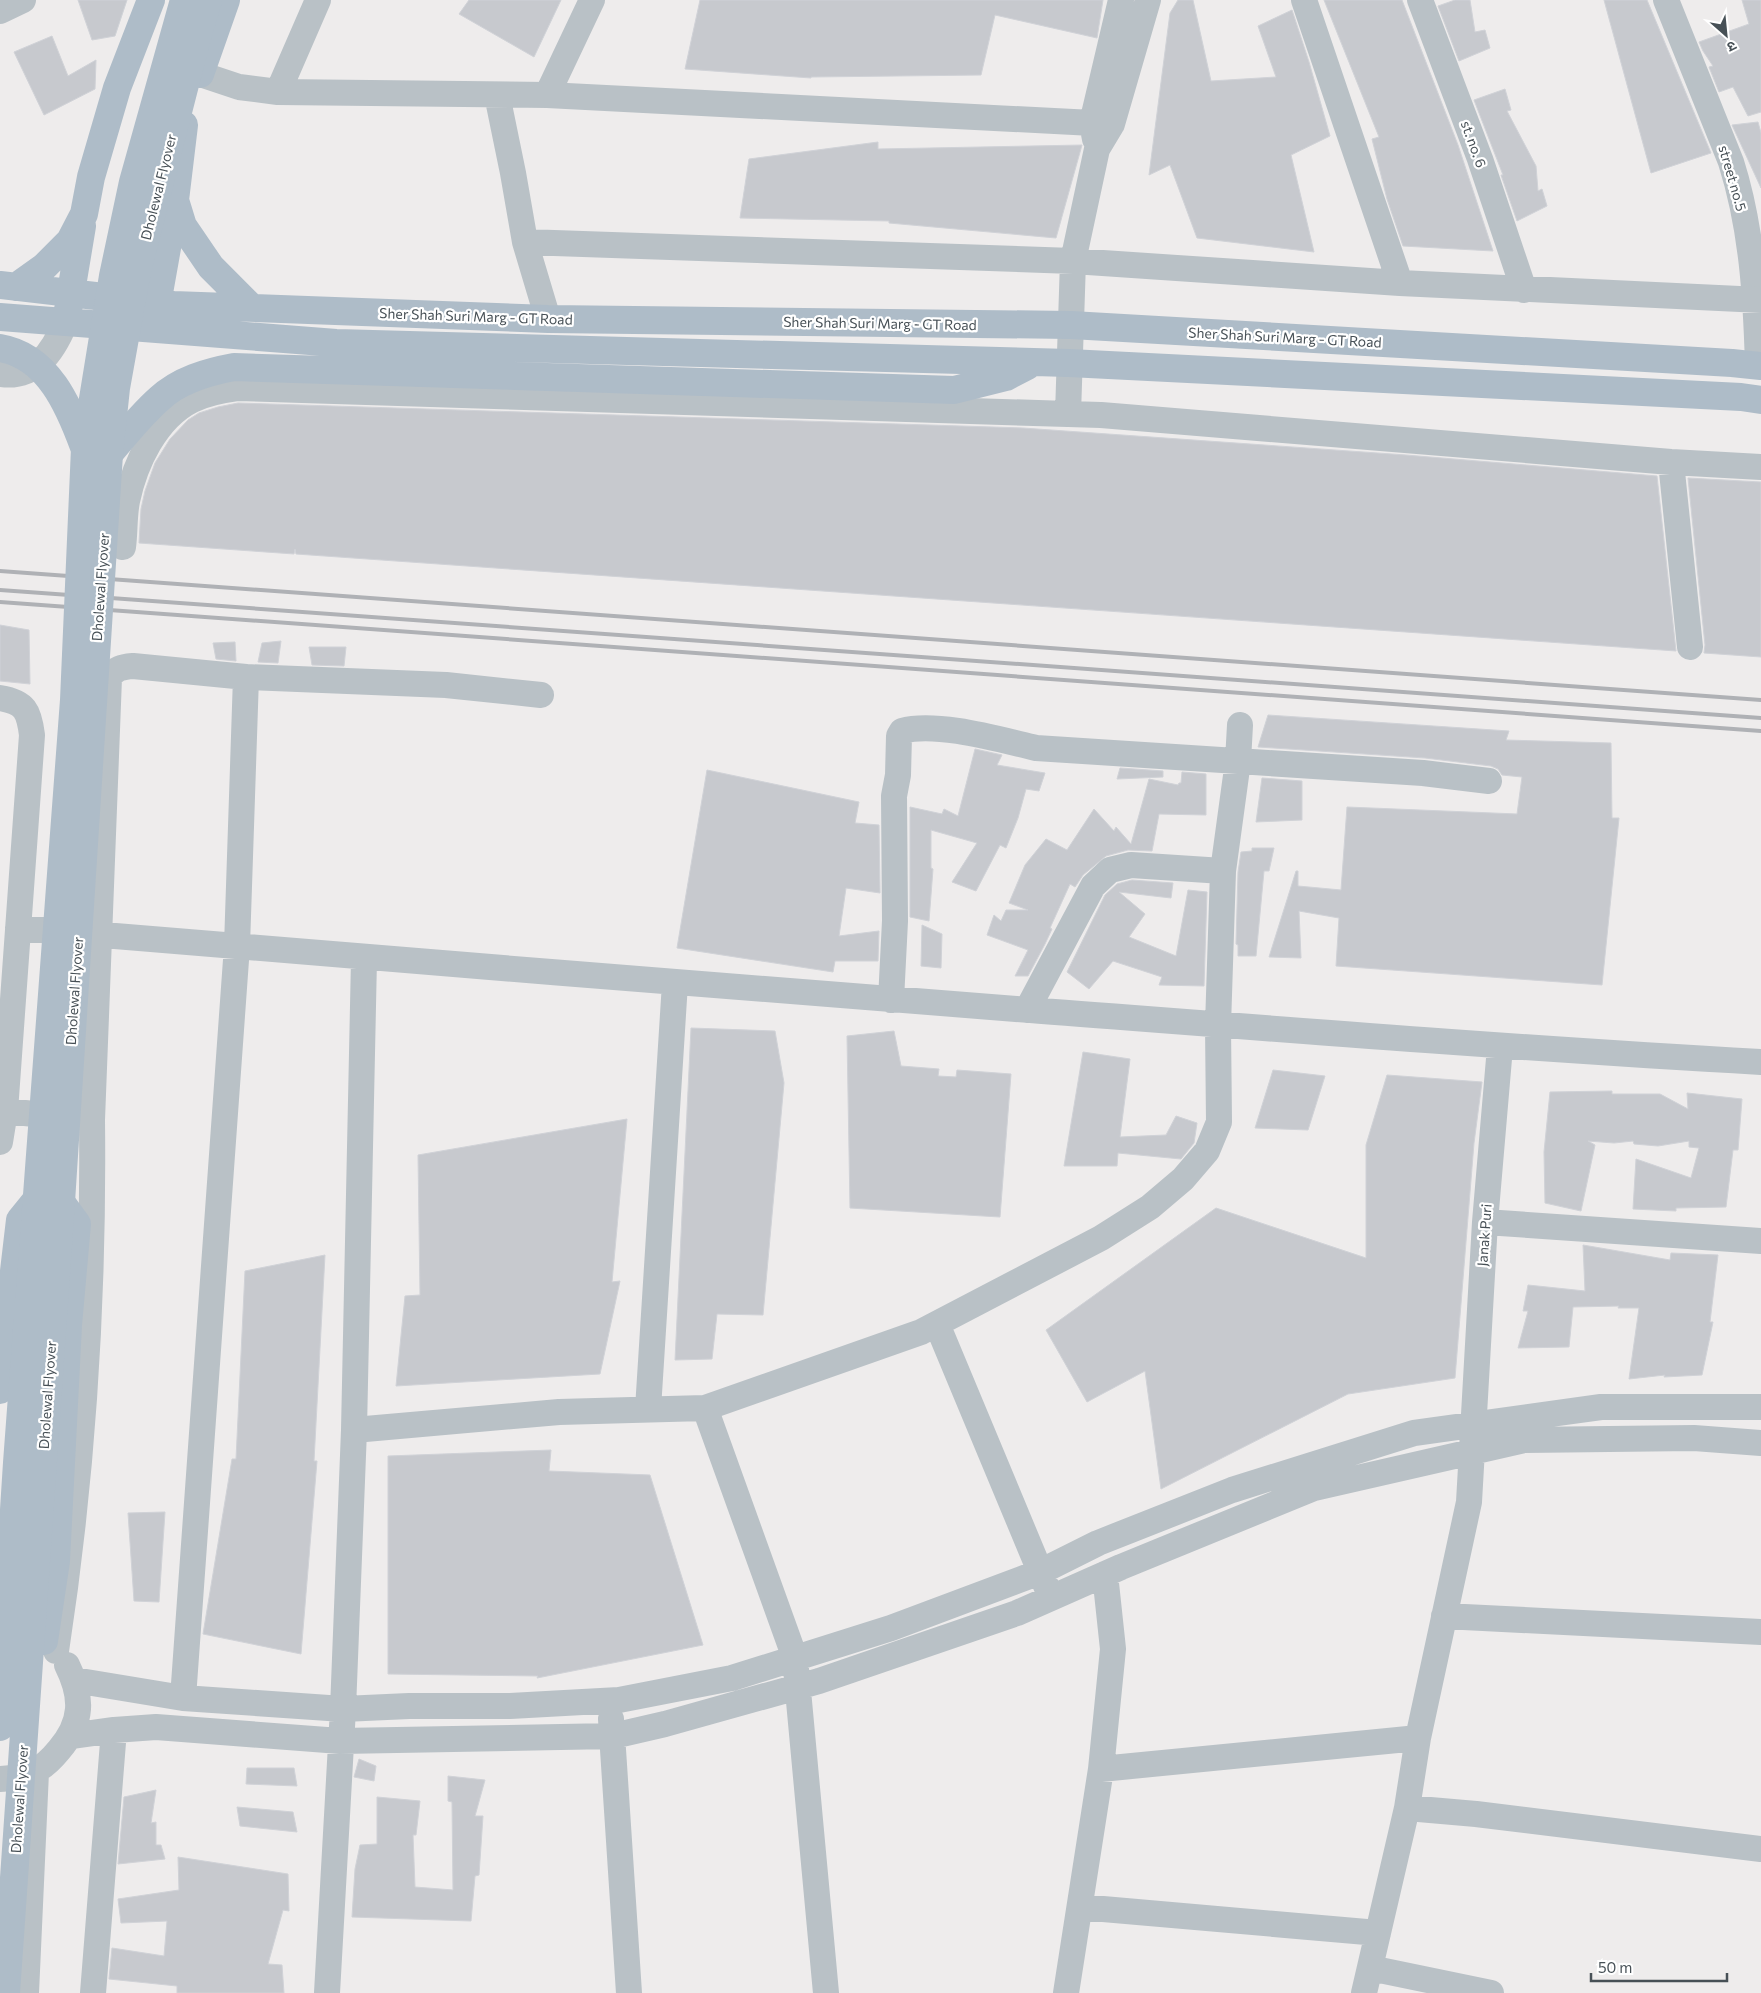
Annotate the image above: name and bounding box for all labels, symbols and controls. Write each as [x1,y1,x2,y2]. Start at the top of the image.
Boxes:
north arrow [1701,10,1751,60]
text: उ [1724,38,1740,57]
street label: st. no. 6 [1458,118,1490,170]
street label: Dholewal Flyover [137,132,179,242]
street label: street no.5 [1715,143,1751,213]
street label: Sher Shah Suri Marg - GT Road [379,304,573,328]
street label: Sher Shah Suri Marg - GT Road [783,313,977,333]
street label: Sher Shah Suri Marg - GT Road [1188,323,1382,351]
street label: Dholewal Flyover [88,532,112,642]
street label: Dholewal Flyover [62,936,86,1046]
street label: Janak Puri [1473,1203,1495,1267]
street label: Dholewal Flyover [35,1340,59,1450]
street label: Dholewal Flyover [7,1744,31,1854]
scale bar [1591,1950,1727,1982]
text: 50 m [1598,1958,1632,1976]

